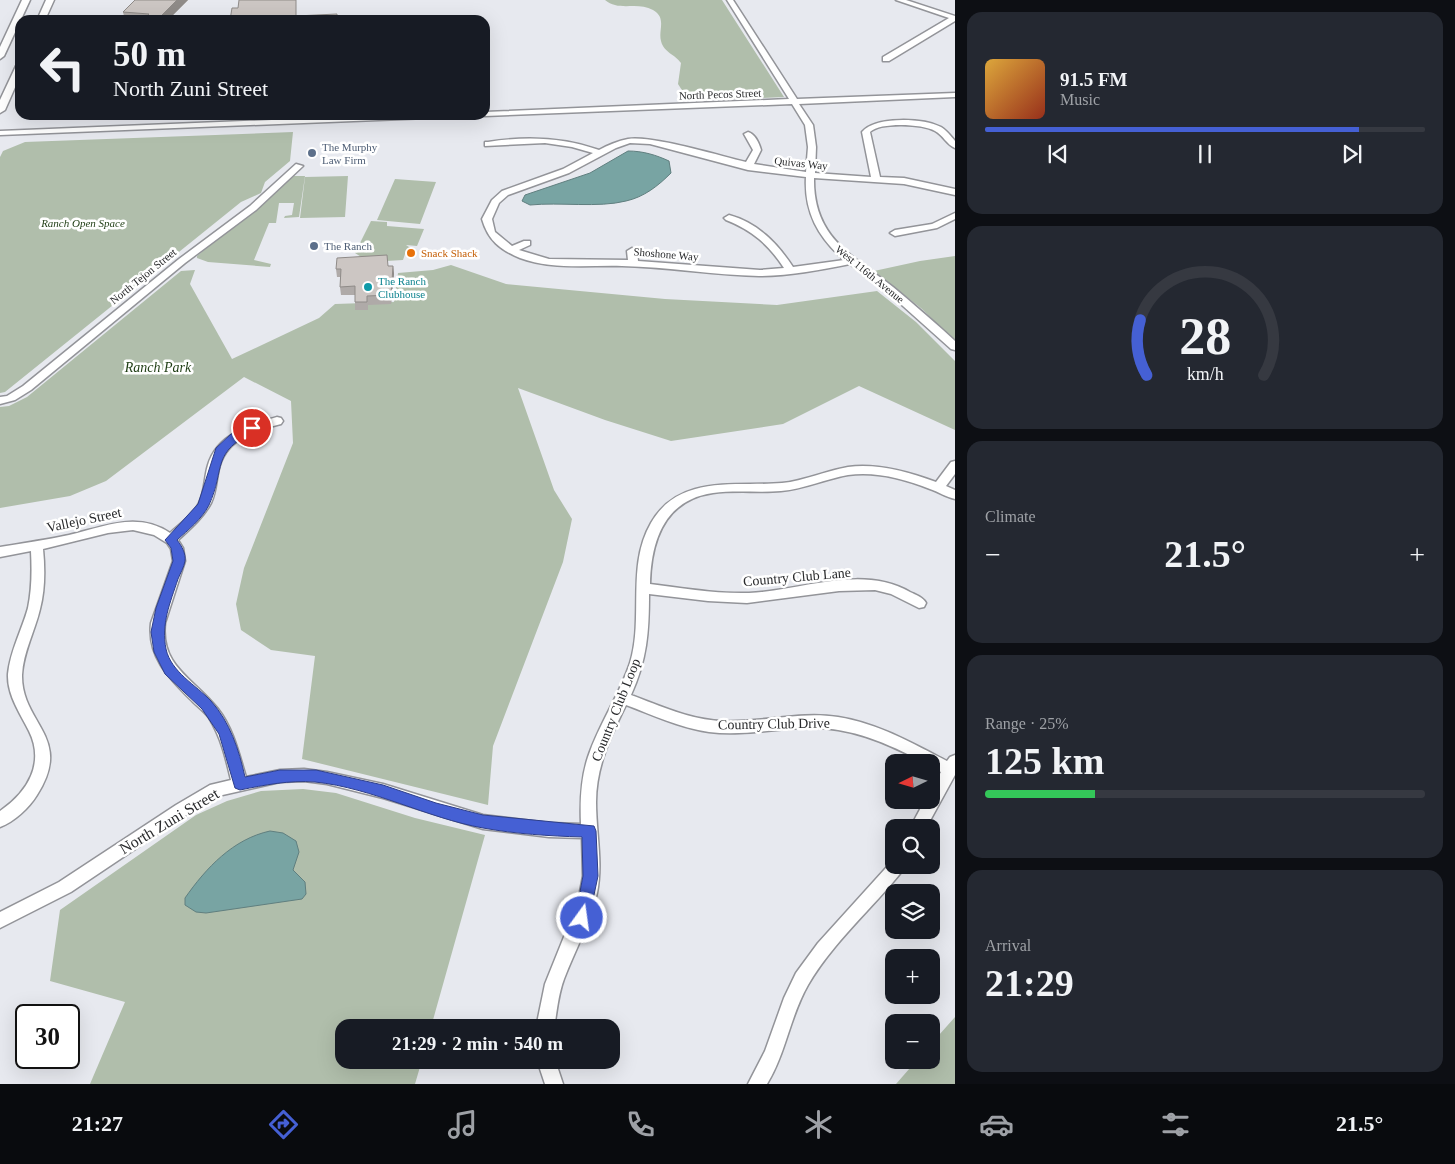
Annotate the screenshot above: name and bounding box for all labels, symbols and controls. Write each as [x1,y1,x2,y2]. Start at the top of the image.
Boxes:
icon: left [30,35,95,100]
text: 50 m [113,35,186,74]
text: 91.5 FM [1060,69,1128,90]
text: North Zuni Street [113,76,268,101]
street label: North Pecos Street [679,87,761,101]
text: Music [1060,91,1100,108]
icon: previous [1044,140,1072,168]
icon: pause [1191,140,1219,168]
icon: next [1338,140,1366,168]
place label: The Murphy Law Firm [322,141,378,166]
marker: The Murphy Law Firm [306,147,318,159]
street label: Quivas Way [774,154,829,172]
park label: Ranch Open Space [40,217,125,229]
marker: The Ranch [308,240,320,252]
place label: The Ranch [324,240,372,252]
street label: West 116th Avenue [833,243,907,305]
street label: Shoshone Way [633,245,700,263]
street label: North Tejon Street [108,246,178,306]
marker: Snack Shack [405,247,417,259]
place label: Snack Shack [421,247,478,259]
place label: The Ranch Clubhouse [378,275,426,300]
marker: The Ranch Clubhouse [362,281,374,293]
text: 28 [1179,308,1231,365]
park label: Ranch Park [124,360,192,375]
text: km/h [1187,364,1223,384]
pin [231,407,273,449]
icon: arrive [238,414,266,442]
street label: Vallejo Street [45,505,123,535]
text: Climate [985,508,1036,525]
text: 21.5° [1164,533,1246,575]
text: − [985,539,1001,570]
text: + [1409,539,1425,570]
street label: Country Club Lane [742,565,852,589]
street label: Country Club Loop [589,656,643,764]
text: Range · 25% [985,715,1069,732]
street label: Country Club Drive [718,716,830,732]
text: 125 km [985,740,1104,782]
north arrow [885,754,940,809]
map controls [885,754,940,1069]
street label: North Zuni Street [116,784,222,857]
button: search [885,819,940,874]
button: layers [885,884,940,939]
position arrow [555,891,607,943]
text: Arrival [985,937,1031,954]
button: + [885,949,940,1004]
text: 21:29 [985,962,1074,1004]
speed limit sign: 30 [15,1004,80,1069]
button: − [885,1014,940,1069]
text: 21:29 · 2 min · 540 m [392,1033,563,1054]
icon: directions [266,1107,301,1142]
icon: music [445,1107,480,1142]
icon: phone [623,1107,658,1142]
icon: climate [801,1107,836,1142]
icon: car [979,1107,1014,1142]
icon: filters [1158,1107,1193,1142]
text: 21:27 [72,1111,123,1136]
text: 21.5° [1336,1111,1383,1136]

